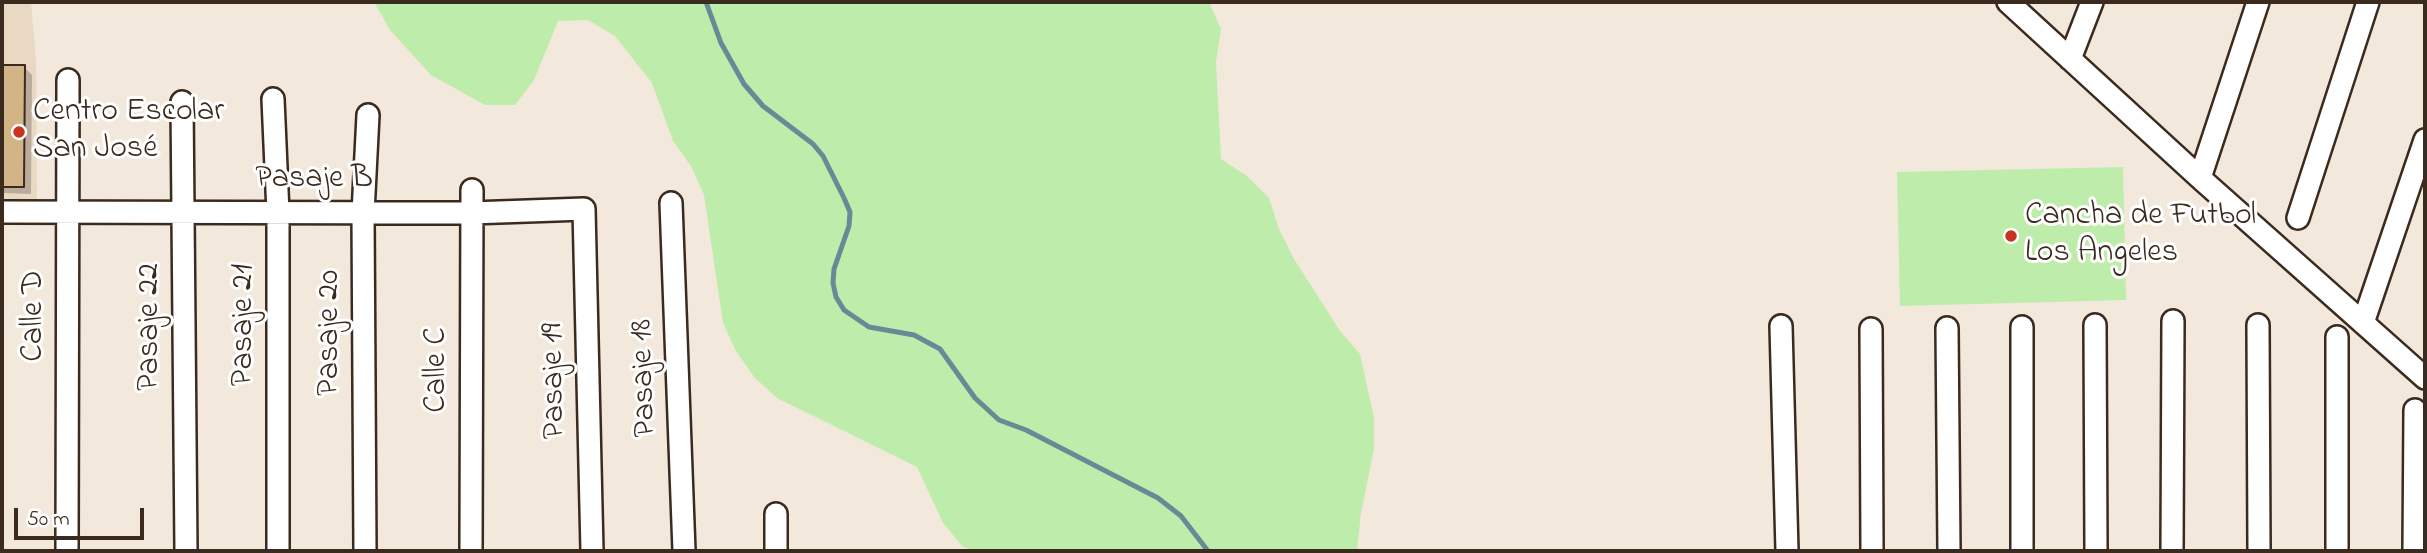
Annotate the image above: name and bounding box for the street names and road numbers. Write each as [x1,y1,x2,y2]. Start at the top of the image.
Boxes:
street label: Pasaje B [255,162,373,200]
street label: Pasaje 22 [133,263,171,391]
street label: Pasaje 21 [227,264,265,386]
street label: Calle D [17,270,55,362]
street label: Pasaje 20 [313,270,351,396]
street label: Pasaje 18 [625,318,667,438]
street label: Pasaje 19 [536,323,576,439]
street label: Calle C [420,327,458,413]

